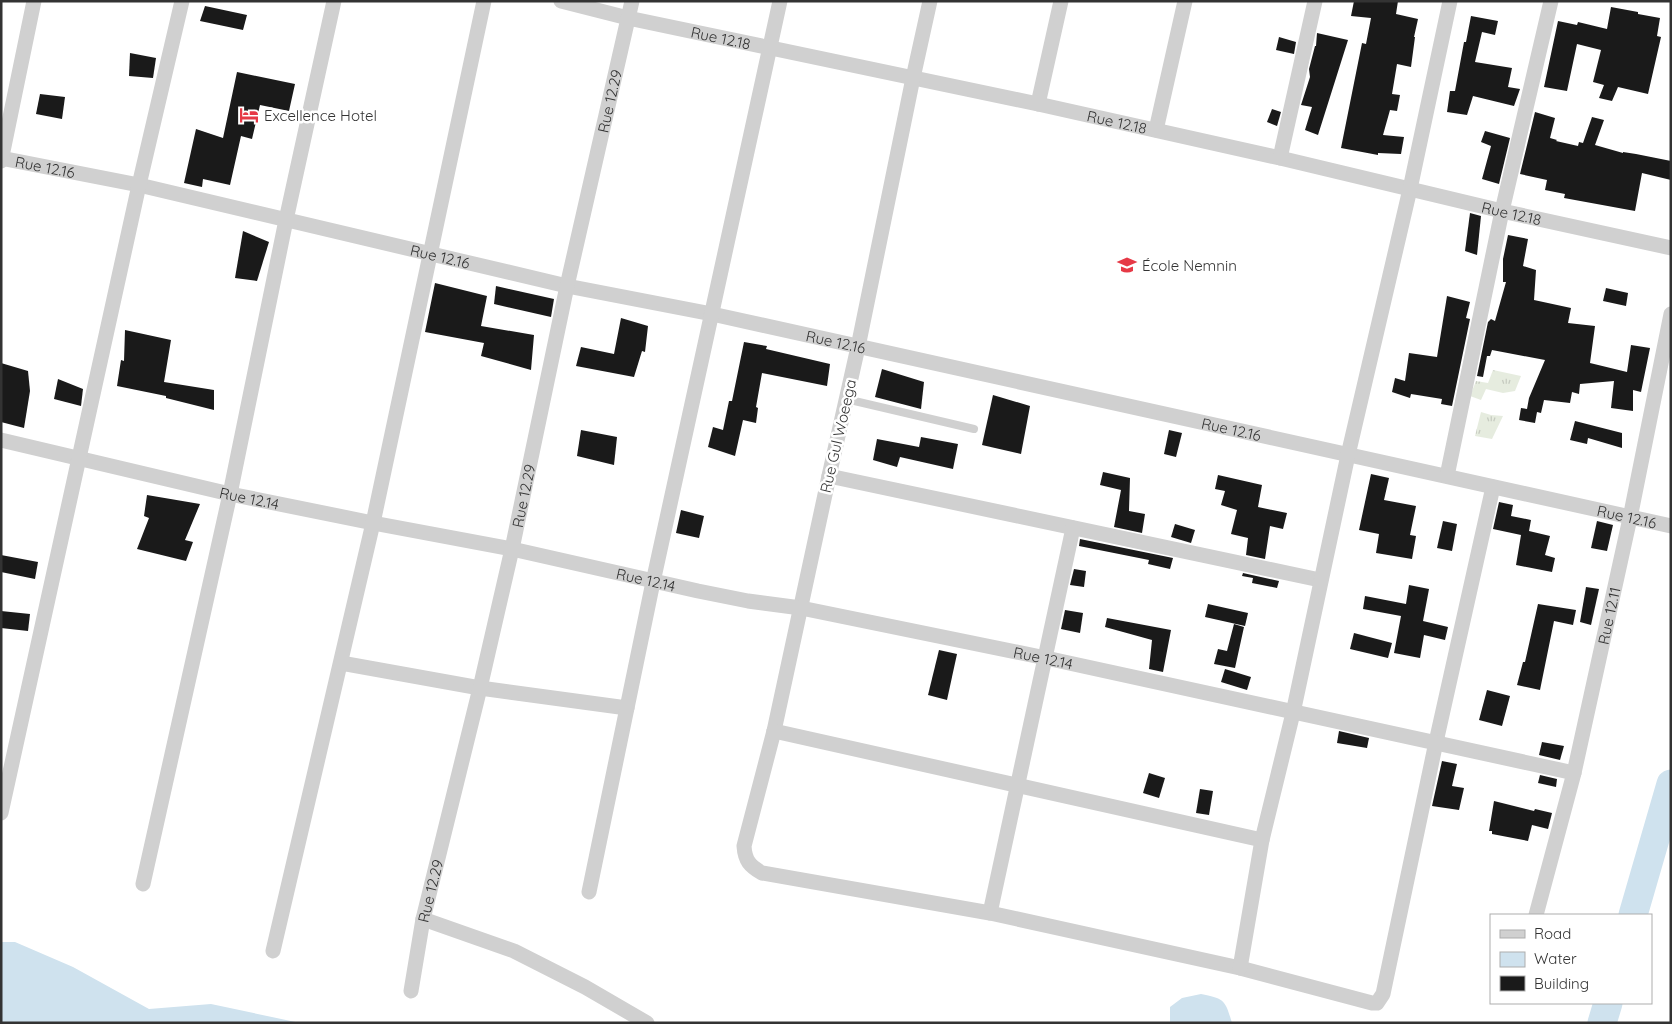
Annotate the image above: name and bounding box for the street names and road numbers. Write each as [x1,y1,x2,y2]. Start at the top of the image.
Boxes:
street label: Rue 12.18 [689,22,752,53]
street label: Rue 12.29 [593,68,626,134]
street label: Rue 12.18 [1085,106,1149,138]
street label: Rue 12.16 [14,151,77,182]
street label: Rue 12.18 [1480,197,1543,229]
street label: Rue 12.16 [408,240,472,272]
street label: Rue 12.16 [804,326,868,357]
street label: Rue Gul Woeega [816,377,860,495]
street label: Rue 12.16 [1200,413,1263,445]
street label: Rue 12.29 [507,462,539,529]
street label: Rue 12.14 [218,482,281,513]
street label: Rue 12.16 [1595,500,1659,532]
street label: Rue 12.14 [615,563,678,595]
street label: Rue 12.11 [1593,585,1624,646]
street label: Rue 12.14 [1012,642,1075,673]
street label: Rue 12.29 [413,857,447,924]

